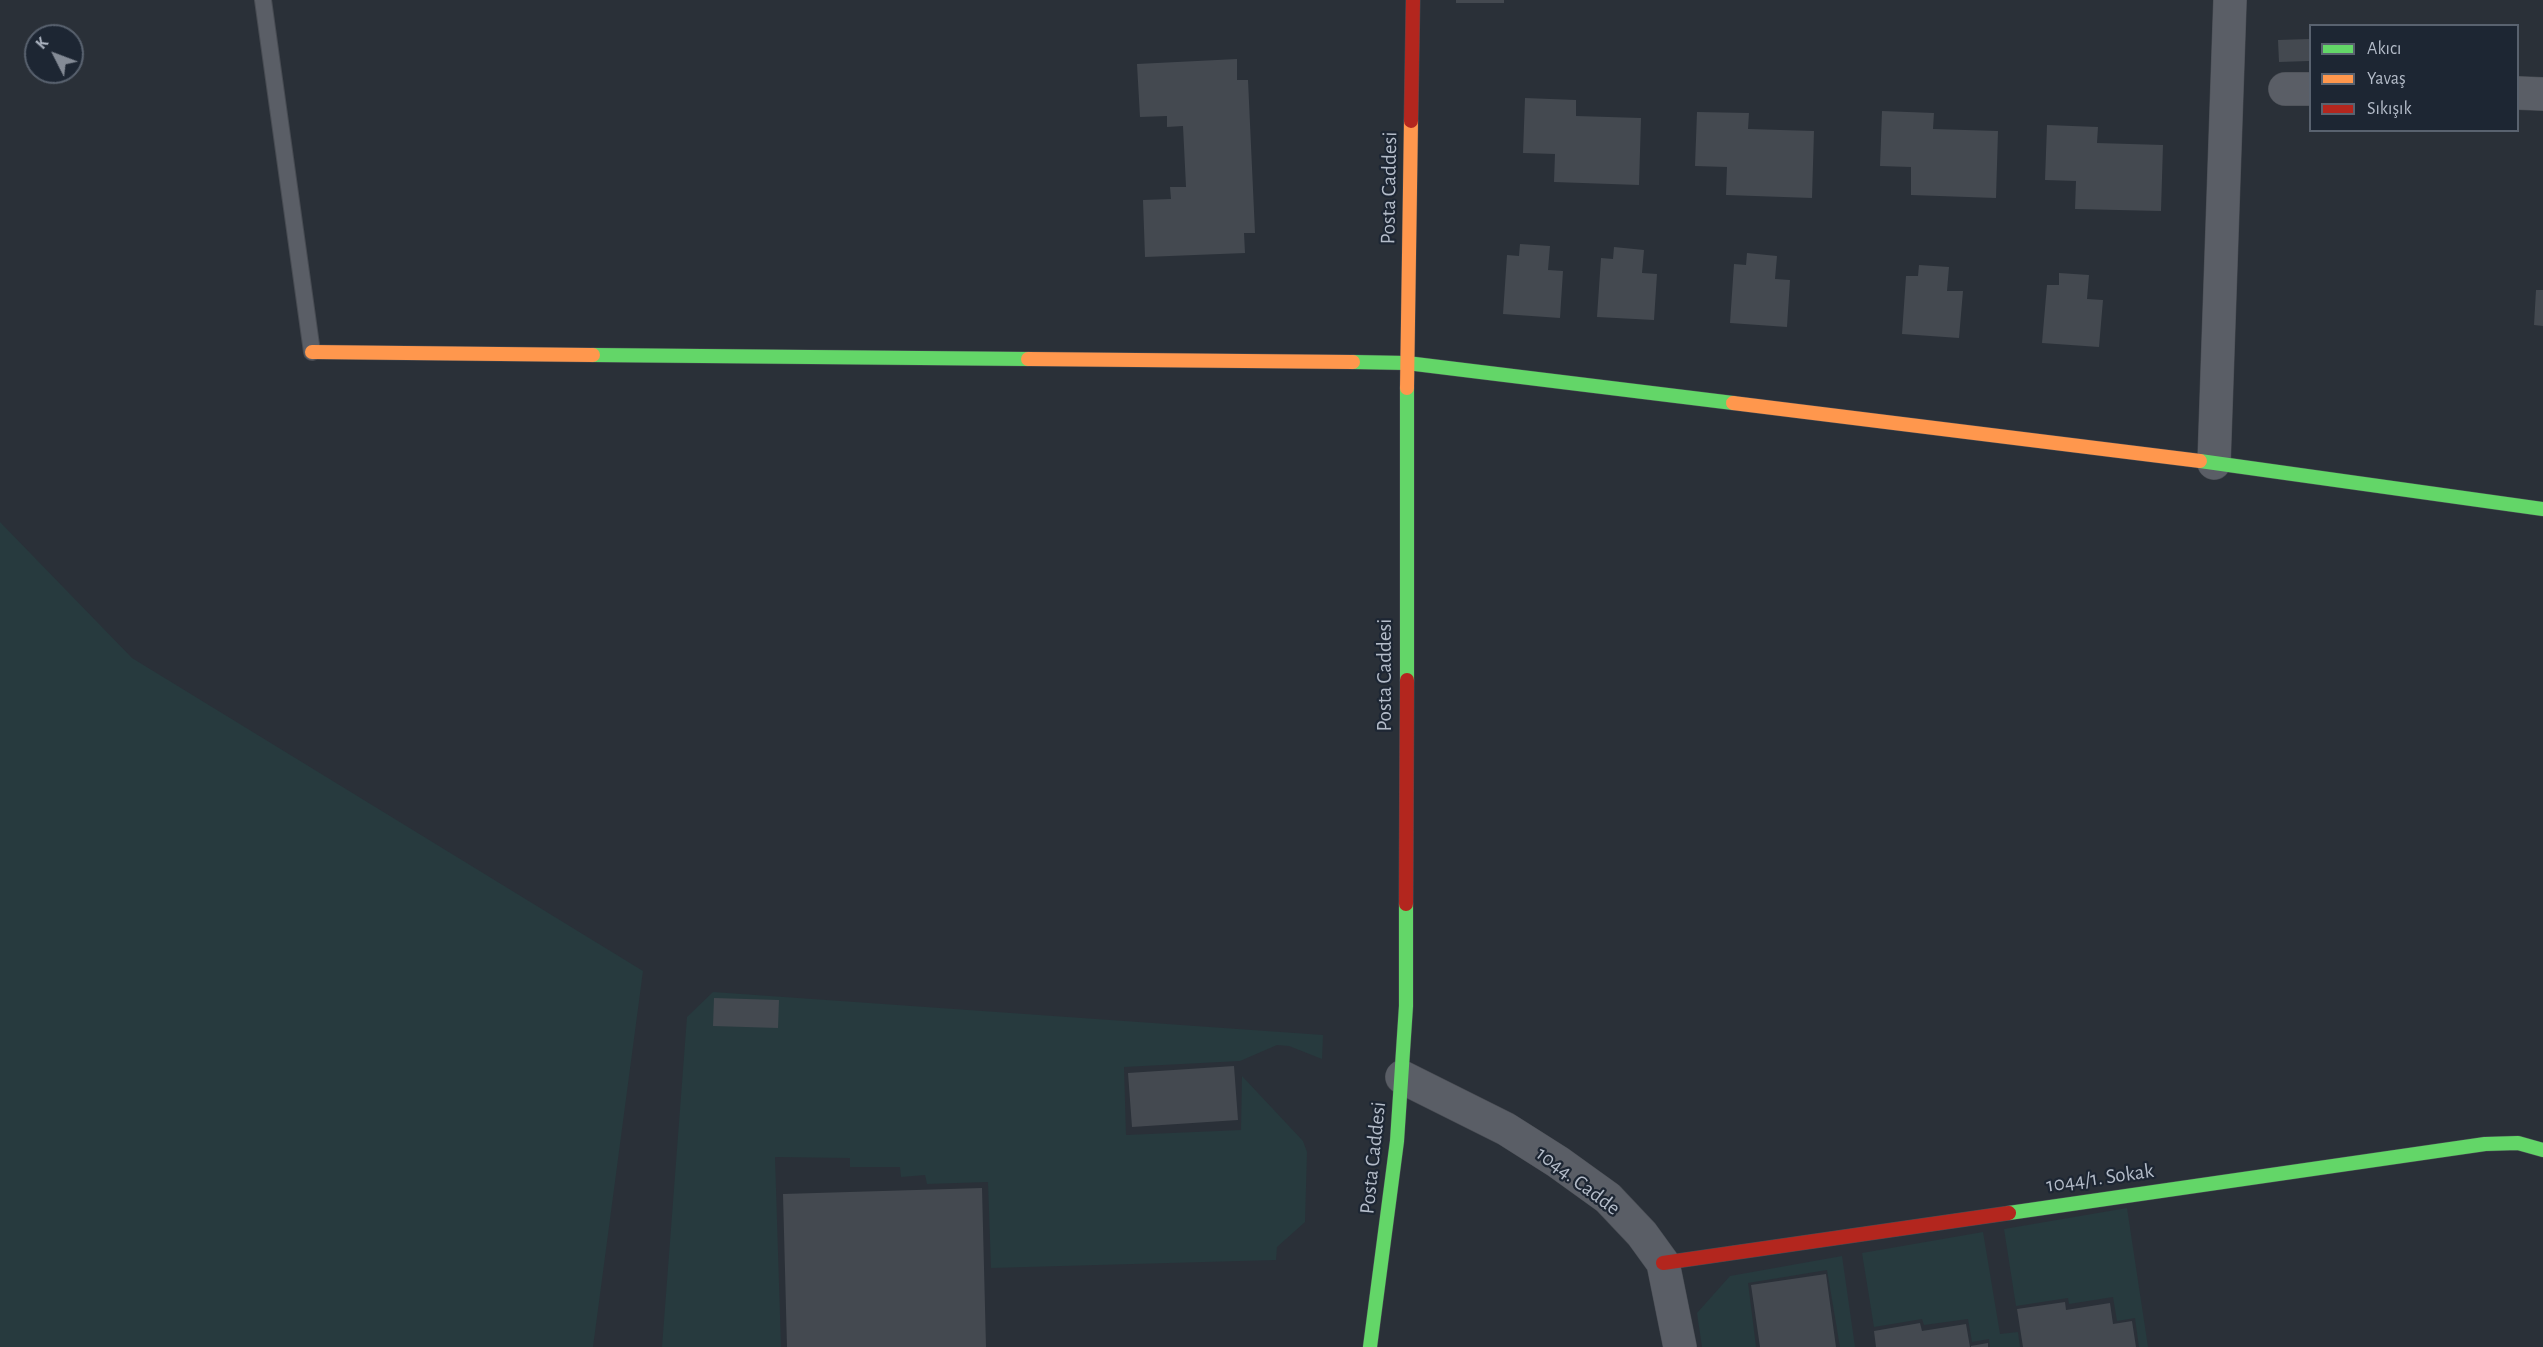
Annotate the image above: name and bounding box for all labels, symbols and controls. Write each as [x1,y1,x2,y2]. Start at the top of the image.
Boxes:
north arrow [24,24,84,84]
legend [2309,24,2519,132]
text: K [33,34,51,52]
text: Akıcı [2367,40,2401,58]
text: Yavaş [2367,70,2406,88]
text: Sıkışık [2367,100,2412,118]
street label: Posta Caddesi [1375,131,1403,245]
street label: Posta Caddesi [1372,619,1398,731]
street label: Posta Caddesi [1355,1101,1391,1215]
street label: 1044. Cadde [1531,1141,1625,1221]
street label: 1044/1. Sokak [2045,1158,2155,1198]

